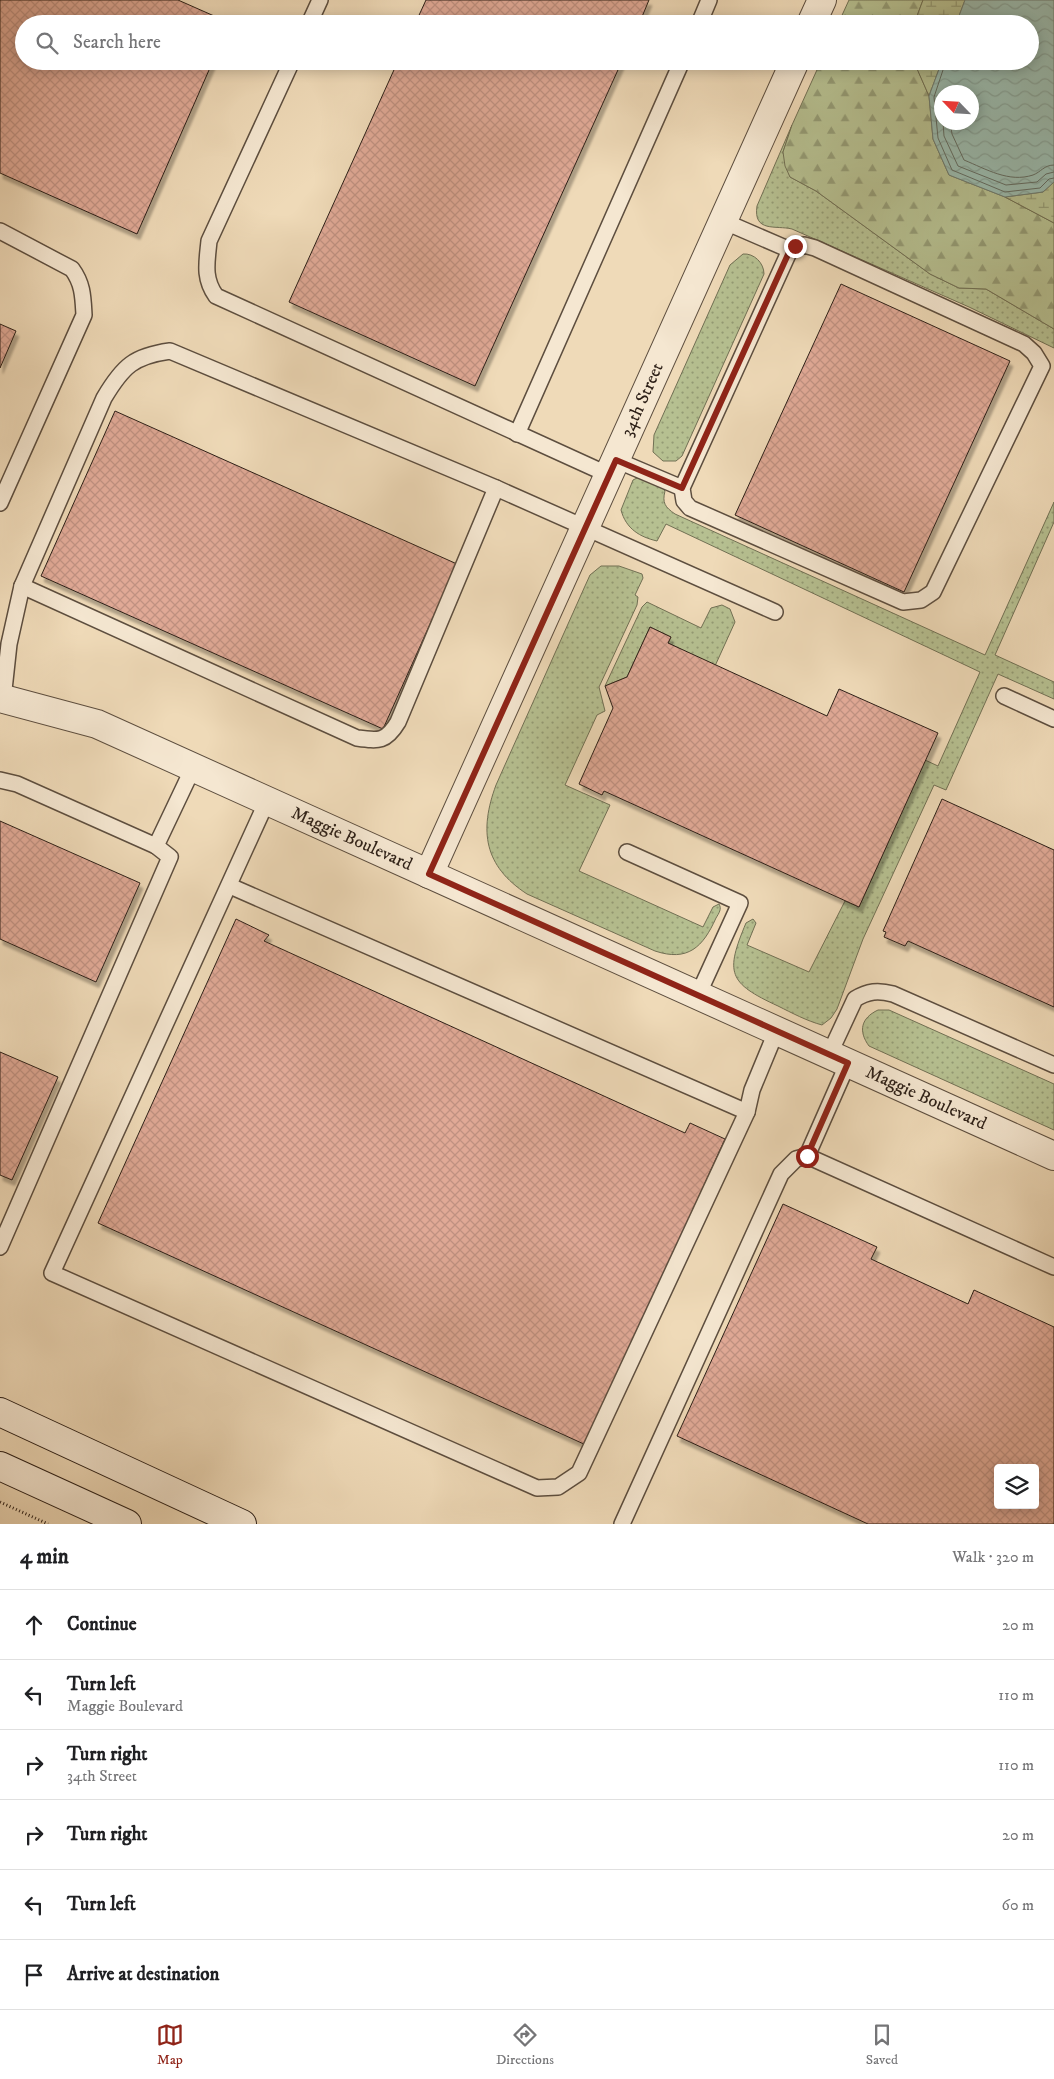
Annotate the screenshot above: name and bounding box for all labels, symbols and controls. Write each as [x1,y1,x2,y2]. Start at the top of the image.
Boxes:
search box [15,15,1039,70]
icon: search [33,29,61,57]
text: Search here [73,31,161,54]
north arrow [934,85,979,130]
route end [784,235,807,258]
street label: 34th Street [616,359,669,440]
street label: Maggie Boulevard [288,802,416,876]
street label: Maggie Boulevard [862,1061,990,1135]
route start [796,1145,819,1168]
map controls [994,1464,1039,1509]
button: layers [994,1464,1039,1509]
text: 4 min [20,1544,69,1570]
text: Walk · 320 m [952,1547,1034,1567]
icon: ahead [20,1611,48,1639]
text: Continue [67,1613,137,1636]
text: 20 m [1002,1615,1034,1635]
text: Turn left [67,1673,136,1696]
icon: left [20,1681,48,1709]
text: 110 m [998,1685,1034,1705]
text: Maggie Boulevard [67,1696,183,1716]
text: Turn right [67,1743,147,1766]
icon: right [20,1751,48,1779]
text: 110 m [998,1755,1034,1775]
text: 34th Street [67,1766,137,1786]
icon: right [20,1821,48,1849]
text: Turn right [67,1823,147,1846]
text: 20 m [1002,1825,1034,1845]
icon: left [20,1891,48,1919]
text: Turn left [67,1893,136,1916]
text: 60 m [1002,1895,1034,1915]
icon: arrive [20,1961,48,1989]
text: Arrive at destination [67,1963,219,1986]
tab: Map [156,2021,184,2069]
tab: Directions [496,2021,554,2069]
tab: Saved [866,2021,898,2069]

